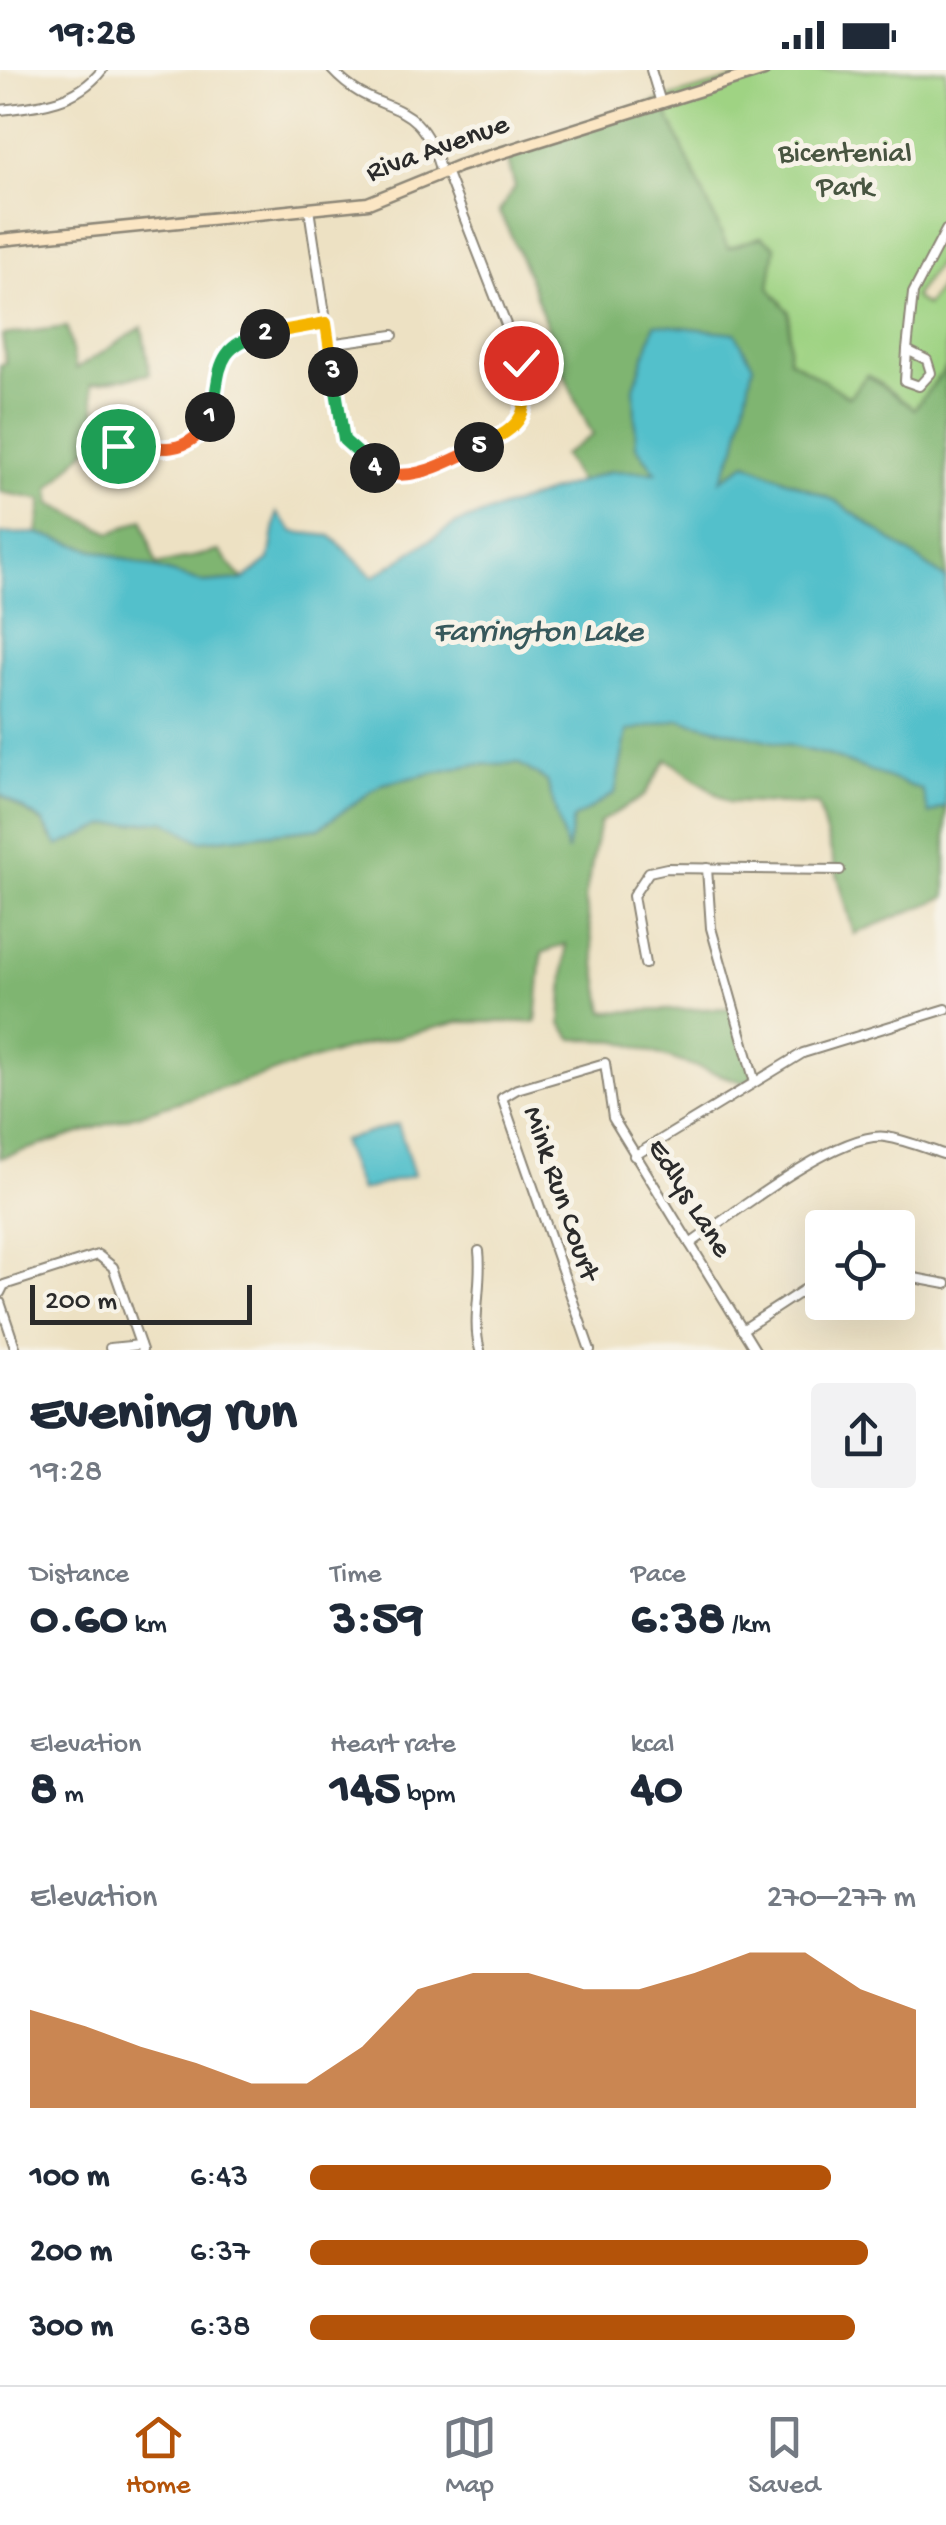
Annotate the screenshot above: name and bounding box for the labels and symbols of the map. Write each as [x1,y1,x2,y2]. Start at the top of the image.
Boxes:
street label: Riva Avenue [362,108,515,192]
park label: Bicentenial Park [777,138,912,207]
pin: 2 [240,309,290,359]
pin [479,321,564,406]
pin: 3 [308,347,358,397]
pin: 1 [185,392,235,442]
pin [76,404,161,489]
pin: 5 [454,422,504,472]
pin: 4 [350,443,400,493]
water label: Farrington Lake [433,615,644,653]
street label: Mink Run Court [513,1102,606,1288]
street label: Edlys Lane [638,1133,738,1265]
scale bar [30,1280,252,1324]

